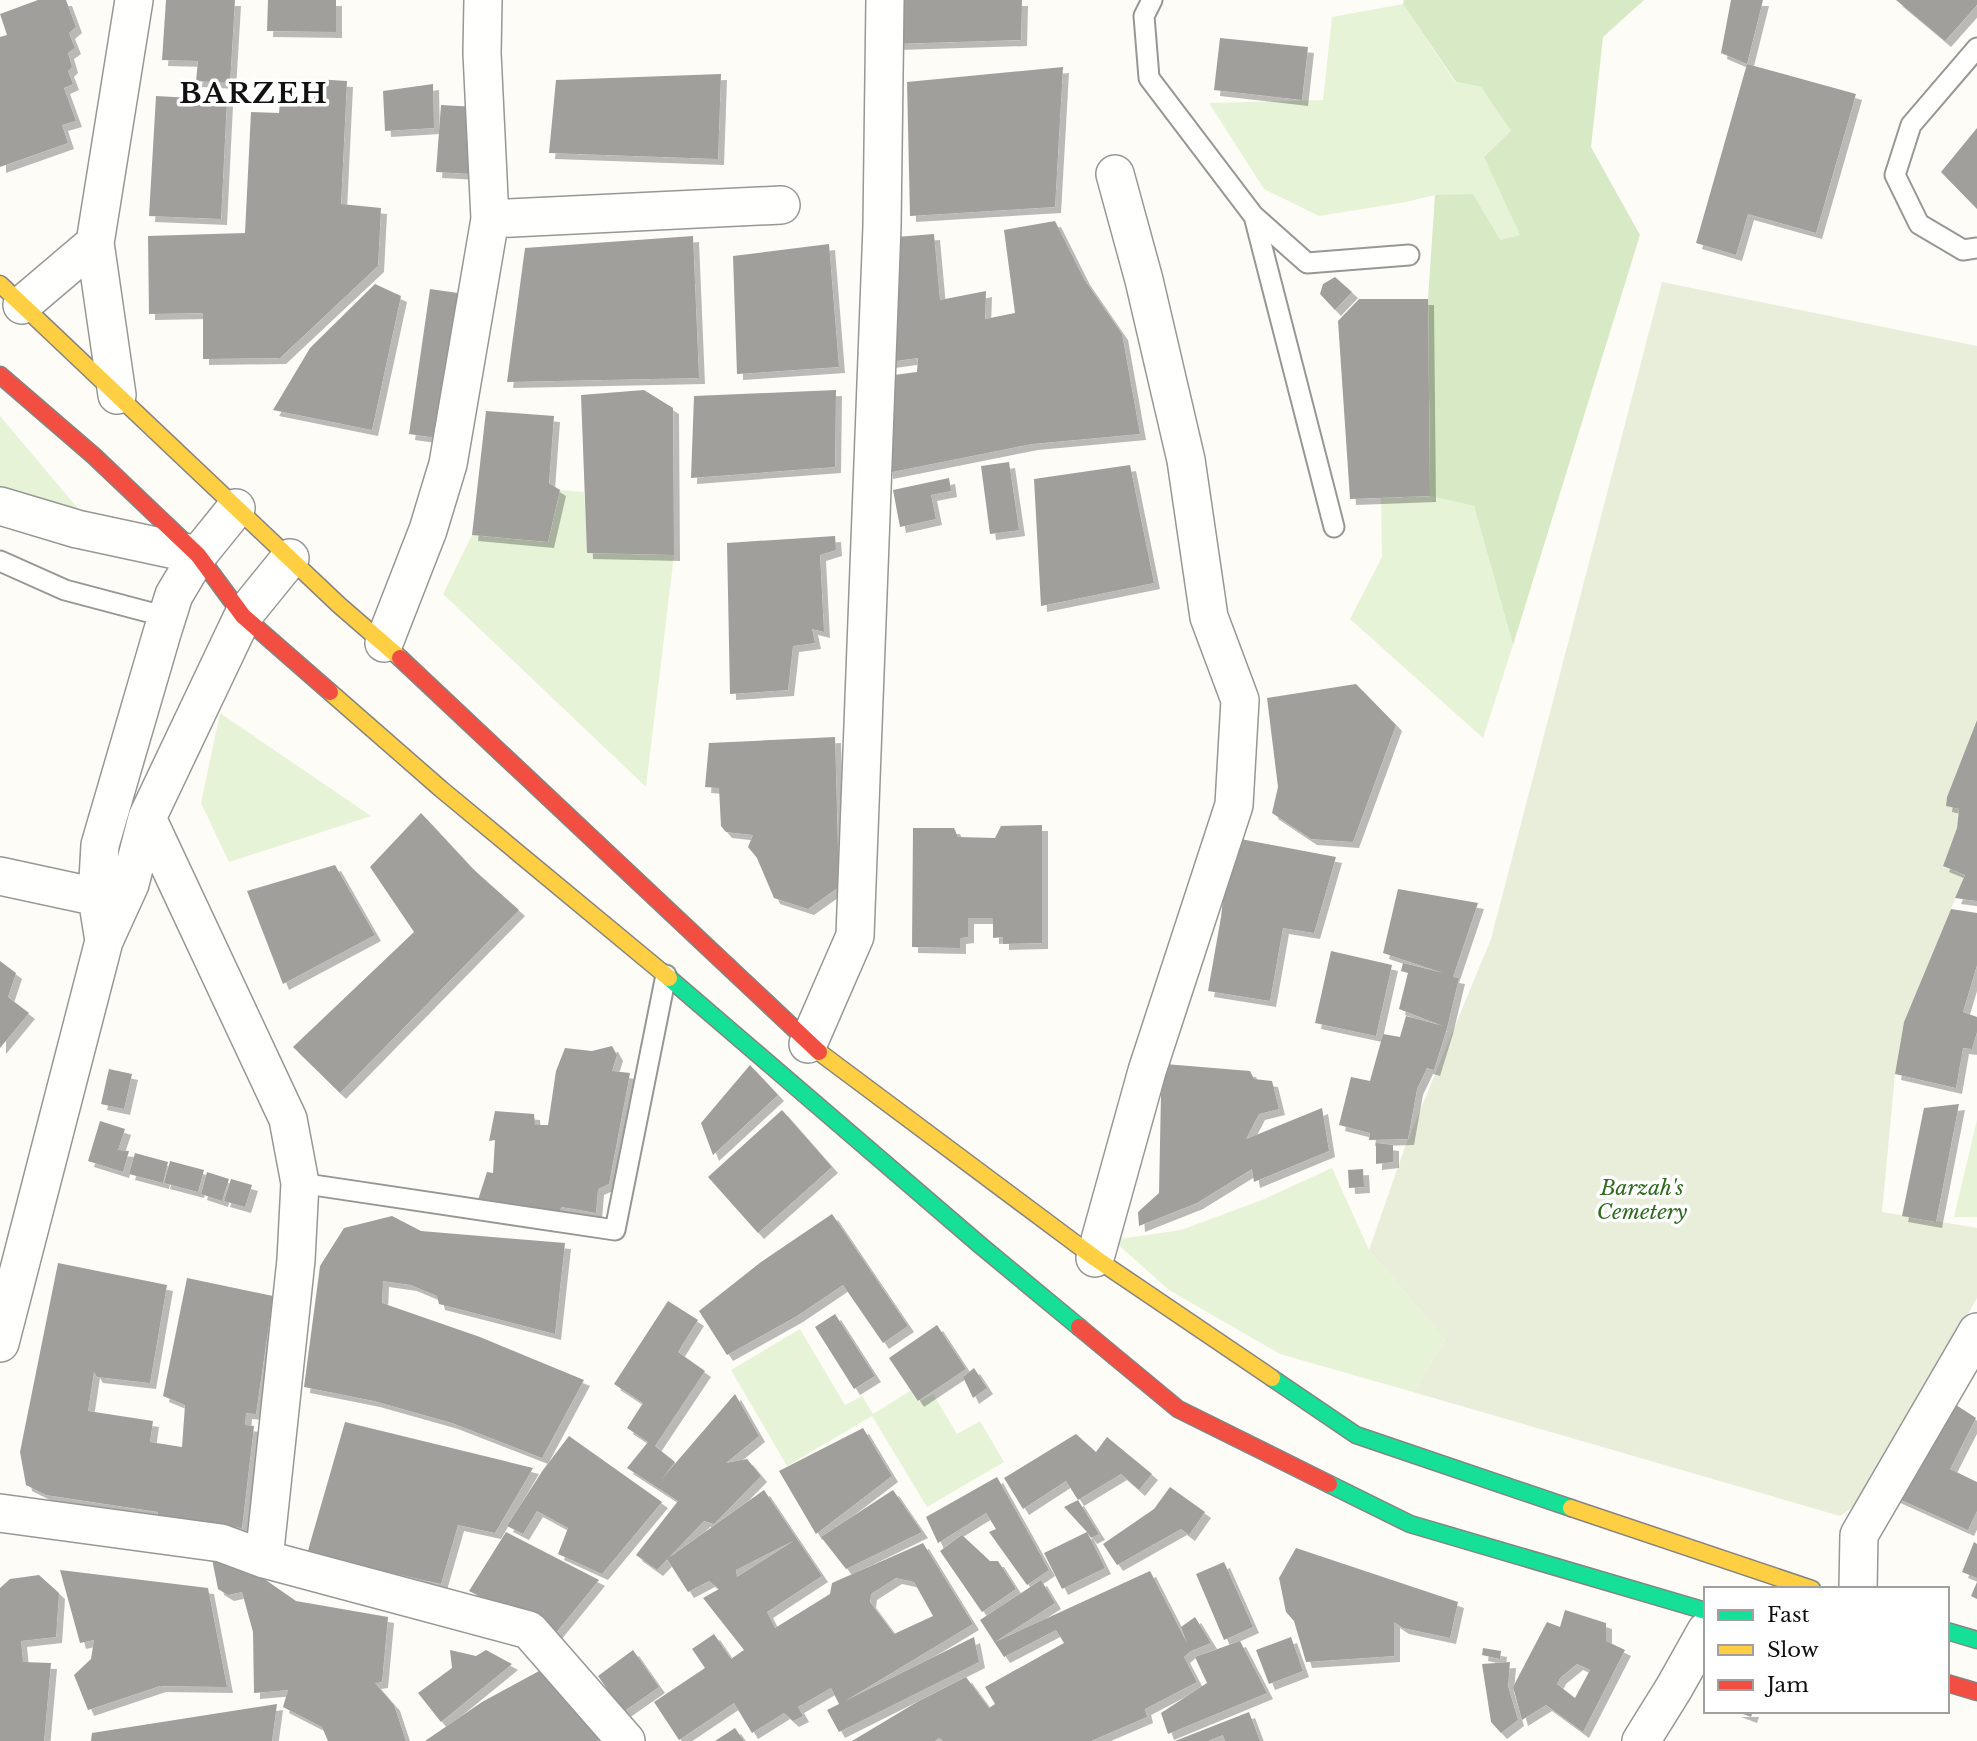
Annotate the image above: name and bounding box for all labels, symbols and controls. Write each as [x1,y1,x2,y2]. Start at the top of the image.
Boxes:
district label: BARZEH [179,76,329,111]
park label: Barzah's Cemetery [1597,1175,1687,1225]
legend [1704,1587,1949,1713]
text: Fast [1767,1602,1809,1628]
text: Slow [1767,1637,1819,1663]
text: Jam [1764,1672,1809,1698]

